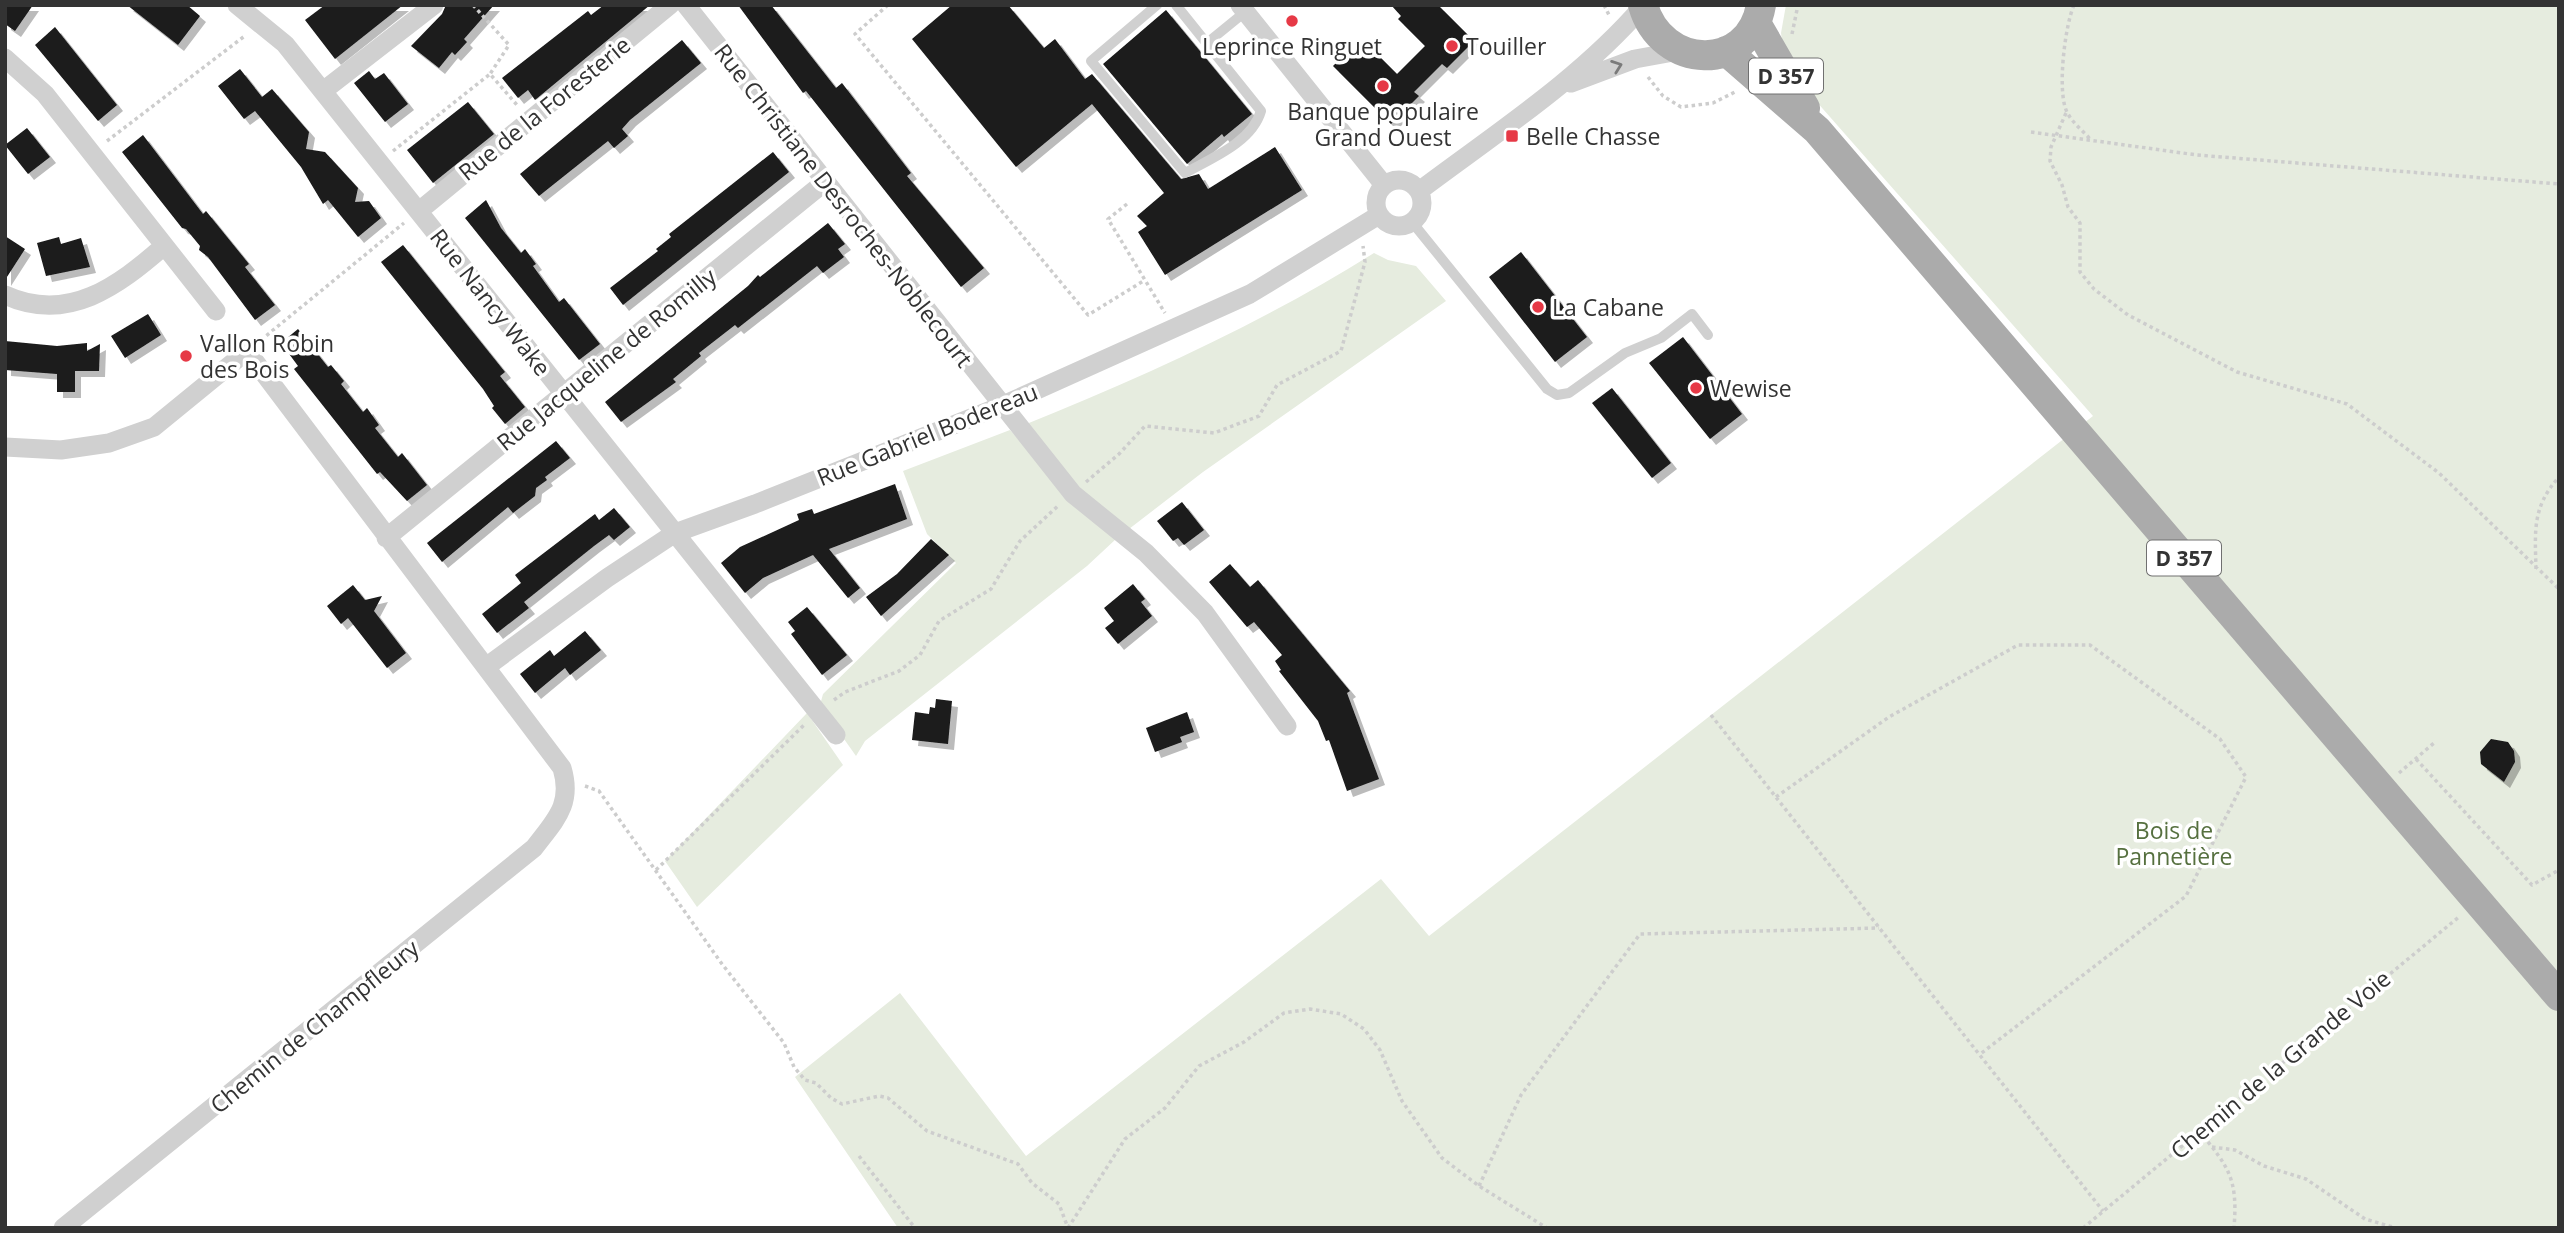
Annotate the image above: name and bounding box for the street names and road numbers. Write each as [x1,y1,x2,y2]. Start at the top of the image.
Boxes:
street label: Rue de la Foresterie [451,29,637,187]
street label: Rue Christiane Desroches-Noblecourt [708,37,980,373]
road number: D 357 [1749,58,1823,94]
street label: Rue Nancy Wake [423,222,559,382]
street label: Rue Jacqueline de Romilly [489,260,723,458]
street label: Rue Gabriel Bodereau [812,375,1042,493]
road number: D 357 [2147,540,2221,576]
street label: Chemin de Champfleury [203,931,425,1120]
street label: Chemin de la Grande Voie [2163,962,2397,1166]

